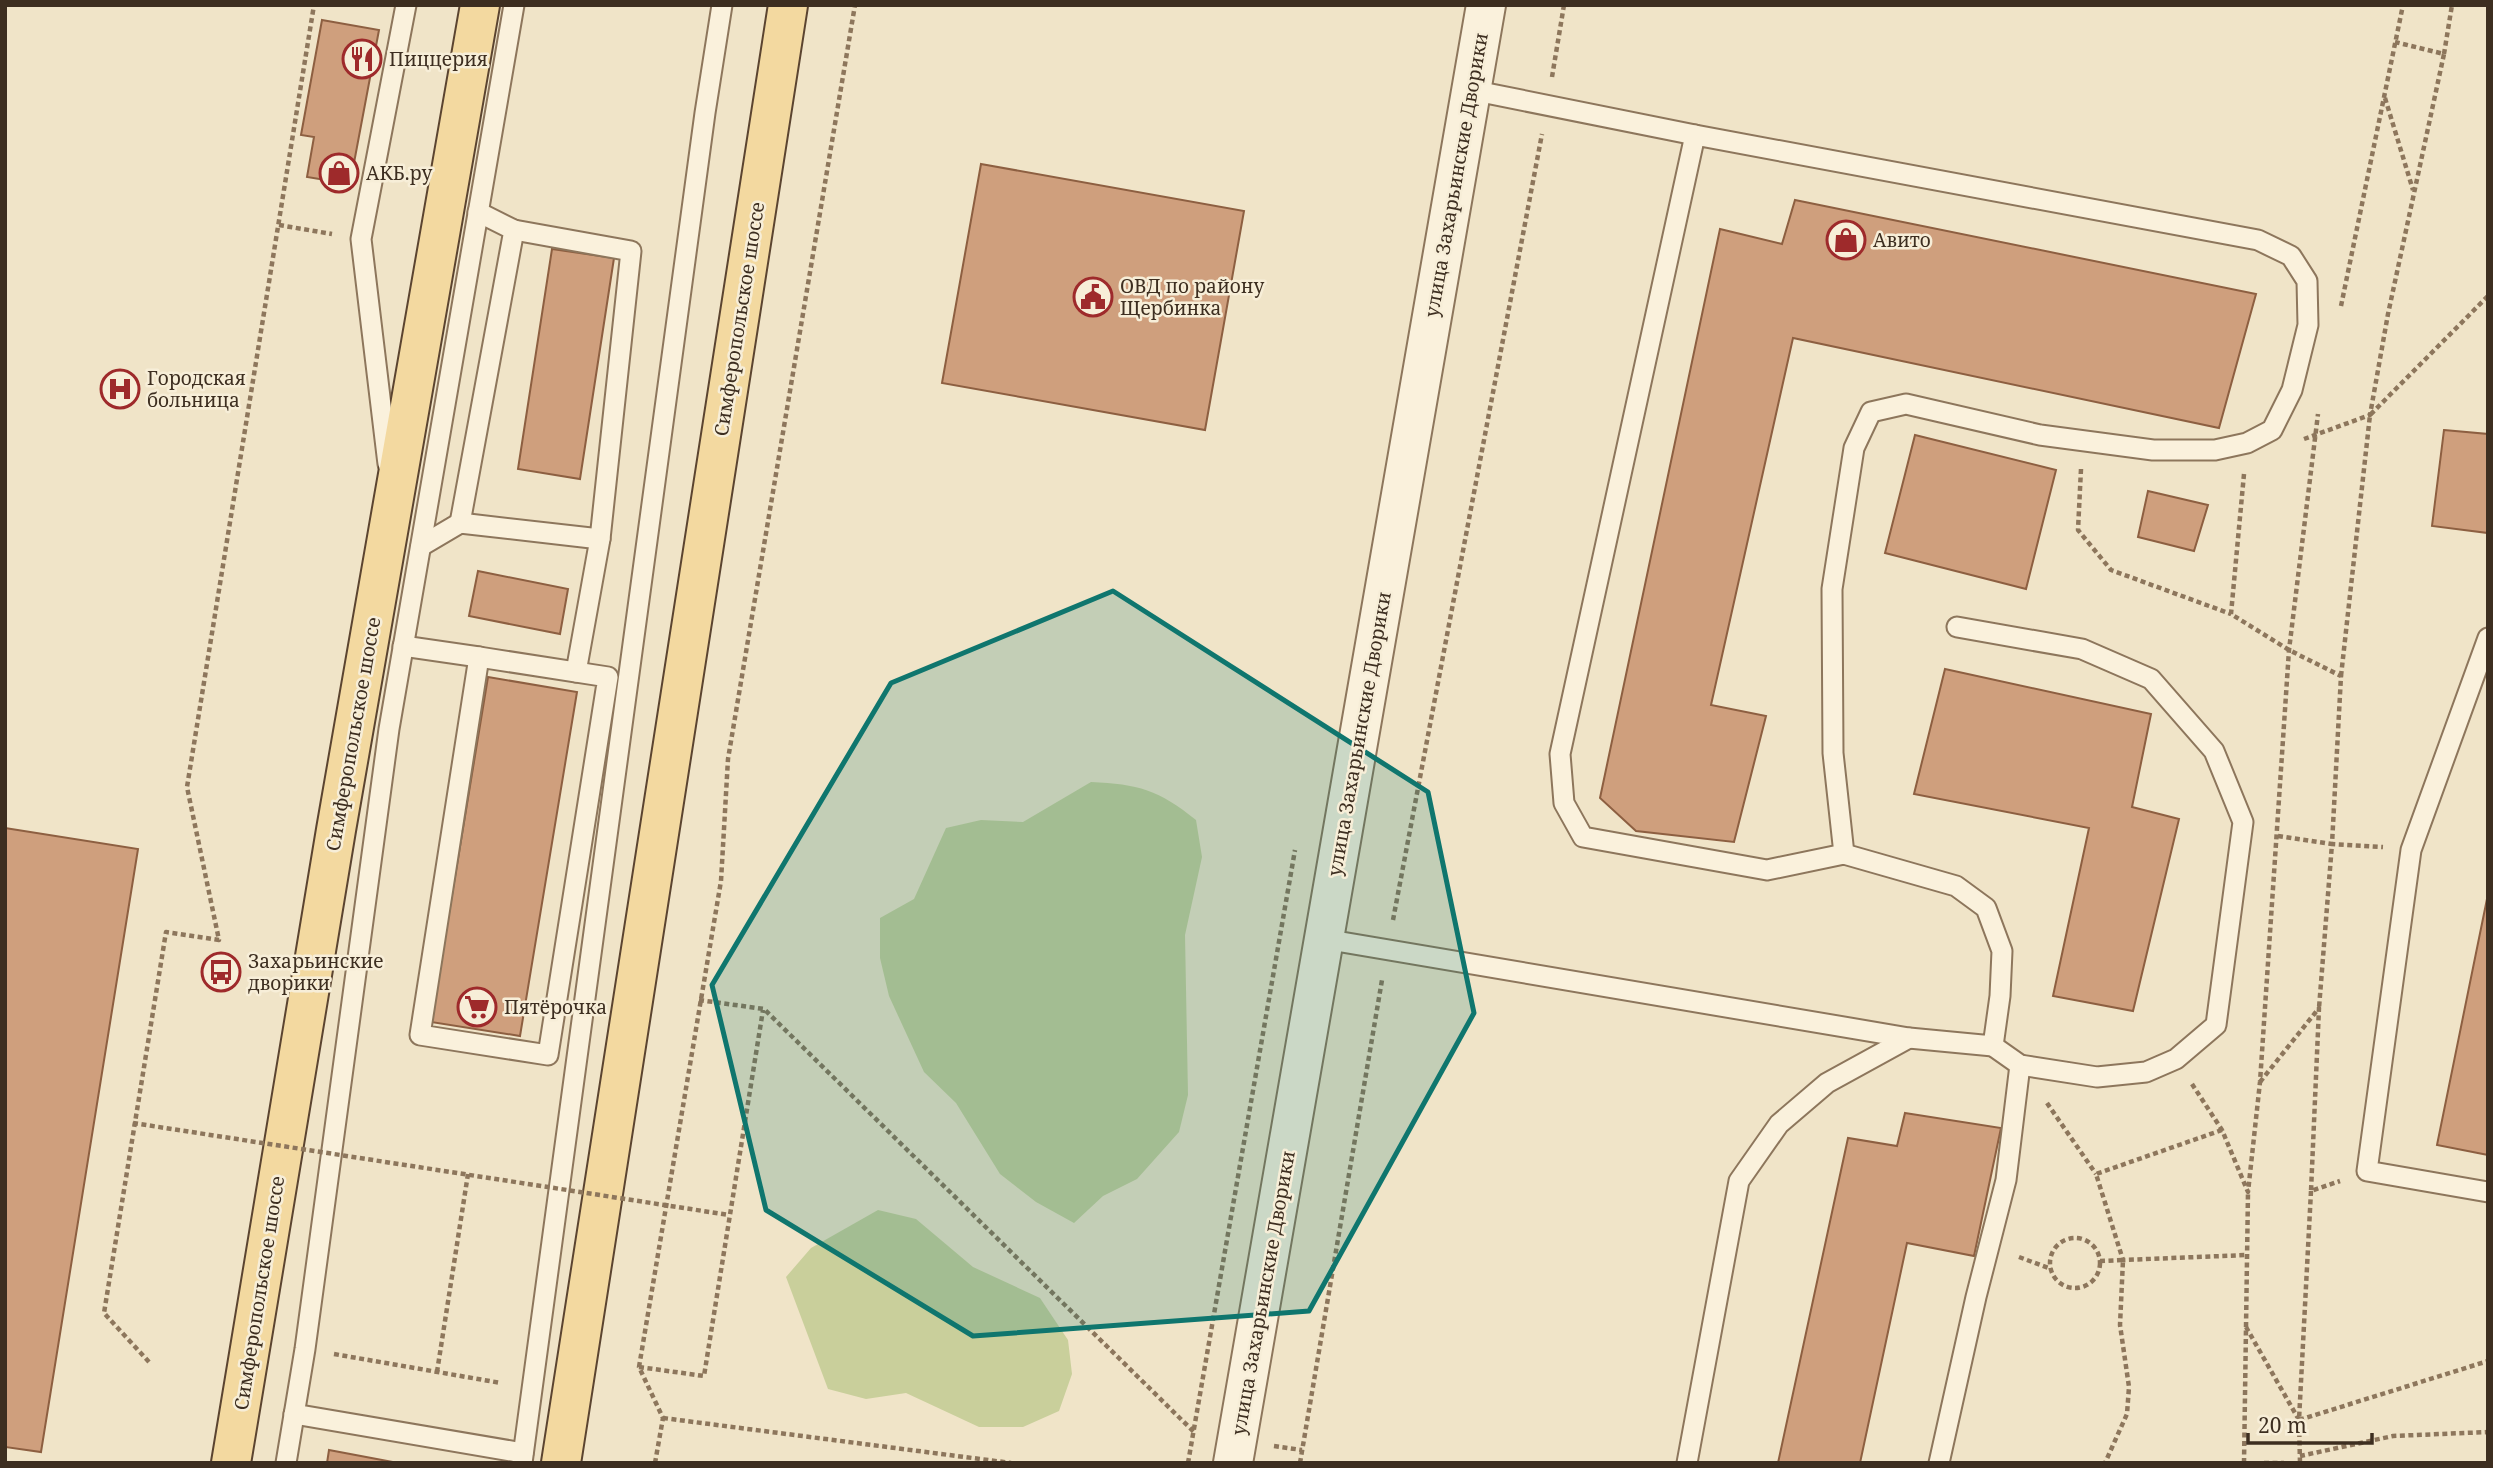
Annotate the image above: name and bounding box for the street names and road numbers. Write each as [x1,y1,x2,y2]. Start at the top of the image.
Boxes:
street label: улица Захарьинские Дворики [1418,31,1494,319]
street label: Симферопольское шоссе [708,200,770,438]
street label: улица Захарьинские Дворики [1321,590,1397,878]
street label: Симферопольское шоссе [320,615,386,853]
street label: улица Захарьинские Дворики [1225,1149,1301,1437]
street label: Симферопольское шоссе [228,1174,290,1412]

